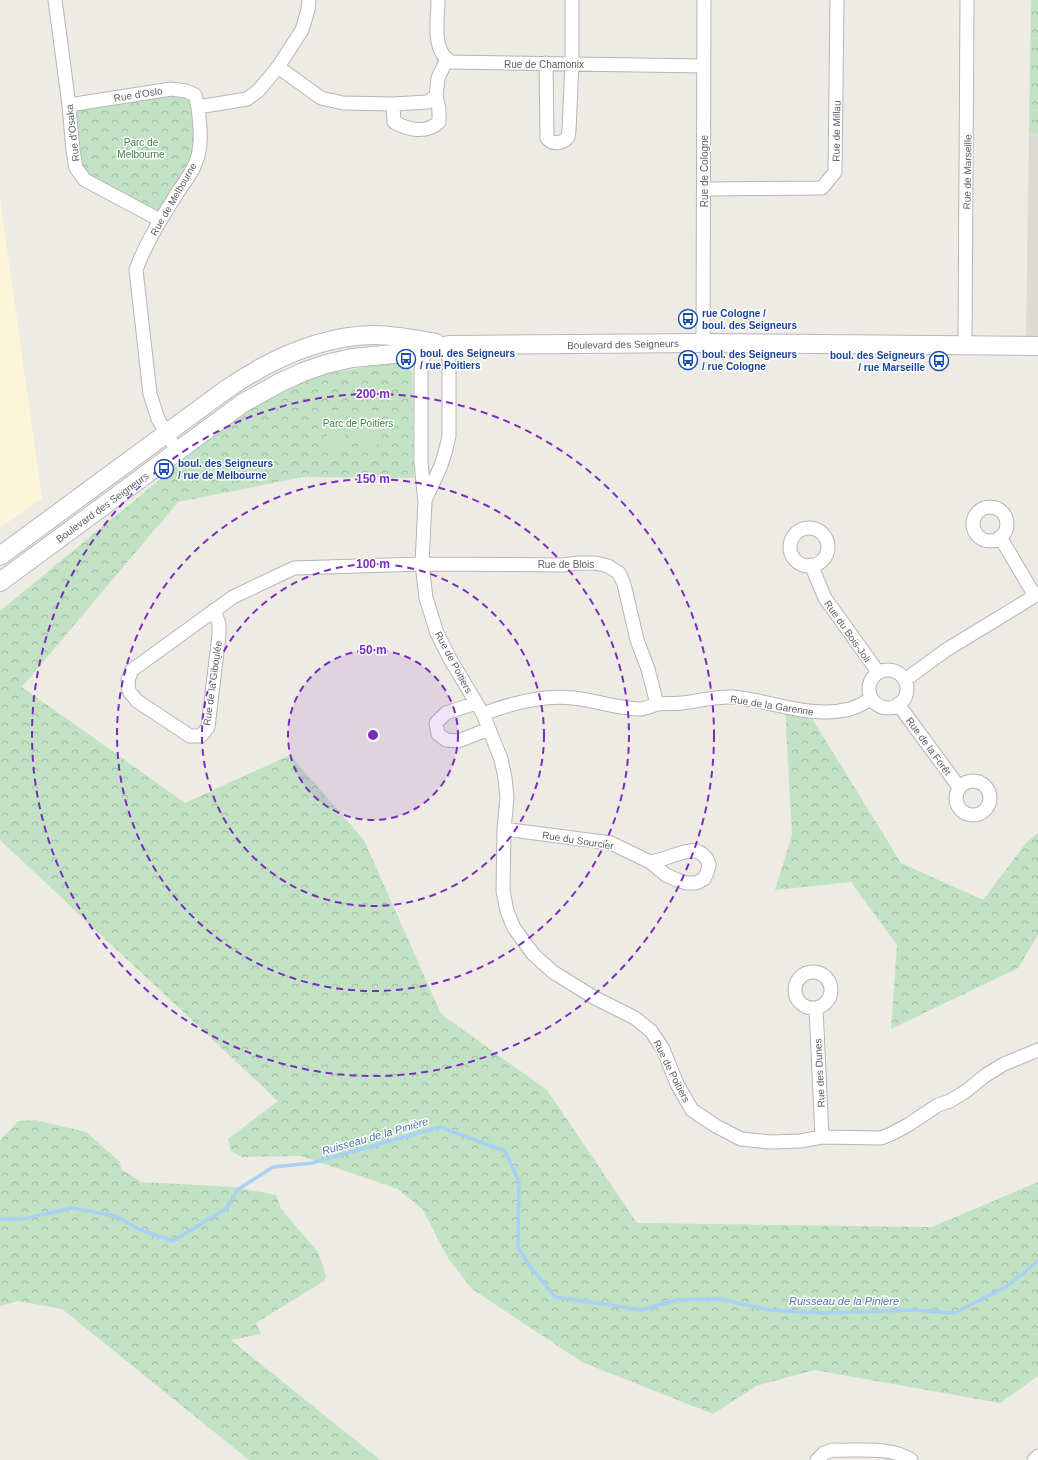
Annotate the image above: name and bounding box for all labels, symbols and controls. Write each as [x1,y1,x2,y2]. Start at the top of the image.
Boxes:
street label: Rue de Chamonix [504,59,584,70]
street label: Rue d'Oslo [113,85,164,104]
street label: Rue de Millau [830,100,843,162]
street label: Rue d'Osaka [63,103,81,162]
street label: Rue de Cologne [699,134,710,207]
street label: Rue de Marseille [961,134,974,210]
park label: Parc de Melbourne [117,137,165,160]
street label: Rue de Melbourne [148,160,199,238]
bus stop icon: rue Cologne / boul. des Seigneurs [677,308,699,330]
place label: rue Cologne / boul. des Seigneurs [702,308,797,331]
street label: Boulevard des Seigneurs [567,338,679,351]
bus stop icon: boul. des Seigneurs / rue Poitiers [395,348,417,370]
place label: boul. des Seigneurs / rue Poitiers [420,348,515,371]
bus stop icon: boul. des Seigneurs / rue Cologne [677,349,699,371]
place label: boul. des Seigneurs / rue Cologne [702,349,797,372]
place label: boul. des Seigneurs / rue Marseille [830,350,925,373]
bus stop icon: boul. des Seigneurs / rue Marseille [928,350,950,372]
text: 200 m [356,387,390,401]
park label: Parc de Poitiers [323,418,393,429]
bus stop icon: boul. des Seigneurs / rue de Melbourne [153,458,175,480]
place label: boul. des Seigneurs / rue de Melbourne [178,458,273,481]
street label: Boulevard des Seigneurs [54,470,151,545]
text: 150 m [356,472,390,486]
text: 100 m [356,557,390,571]
street label: Rue de Blois [538,559,594,570]
street label: Rue du Bois-Joli [822,598,873,664]
street label: Rue de Poitiers [433,629,474,695]
street label: Rue de la Giboulée [201,639,224,726]
text: 50 m [359,643,387,657]
street label: Rue de la Garenne [729,693,815,718]
street label: Rue de la Forêt [904,715,953,778]
centre of rings [366,728,380,742]
street label: Rue du Sourcier [541,829,615,852]
street label: Rue de Poitiers [651,1038,692,1104]
street label: Rue des Dunes [812,1038,827,1108]
water label: Ruisseau de la Pinière [320,1115,430,1157]
water label: Ruisseau de la Pinière [789,1295,899,1307]

